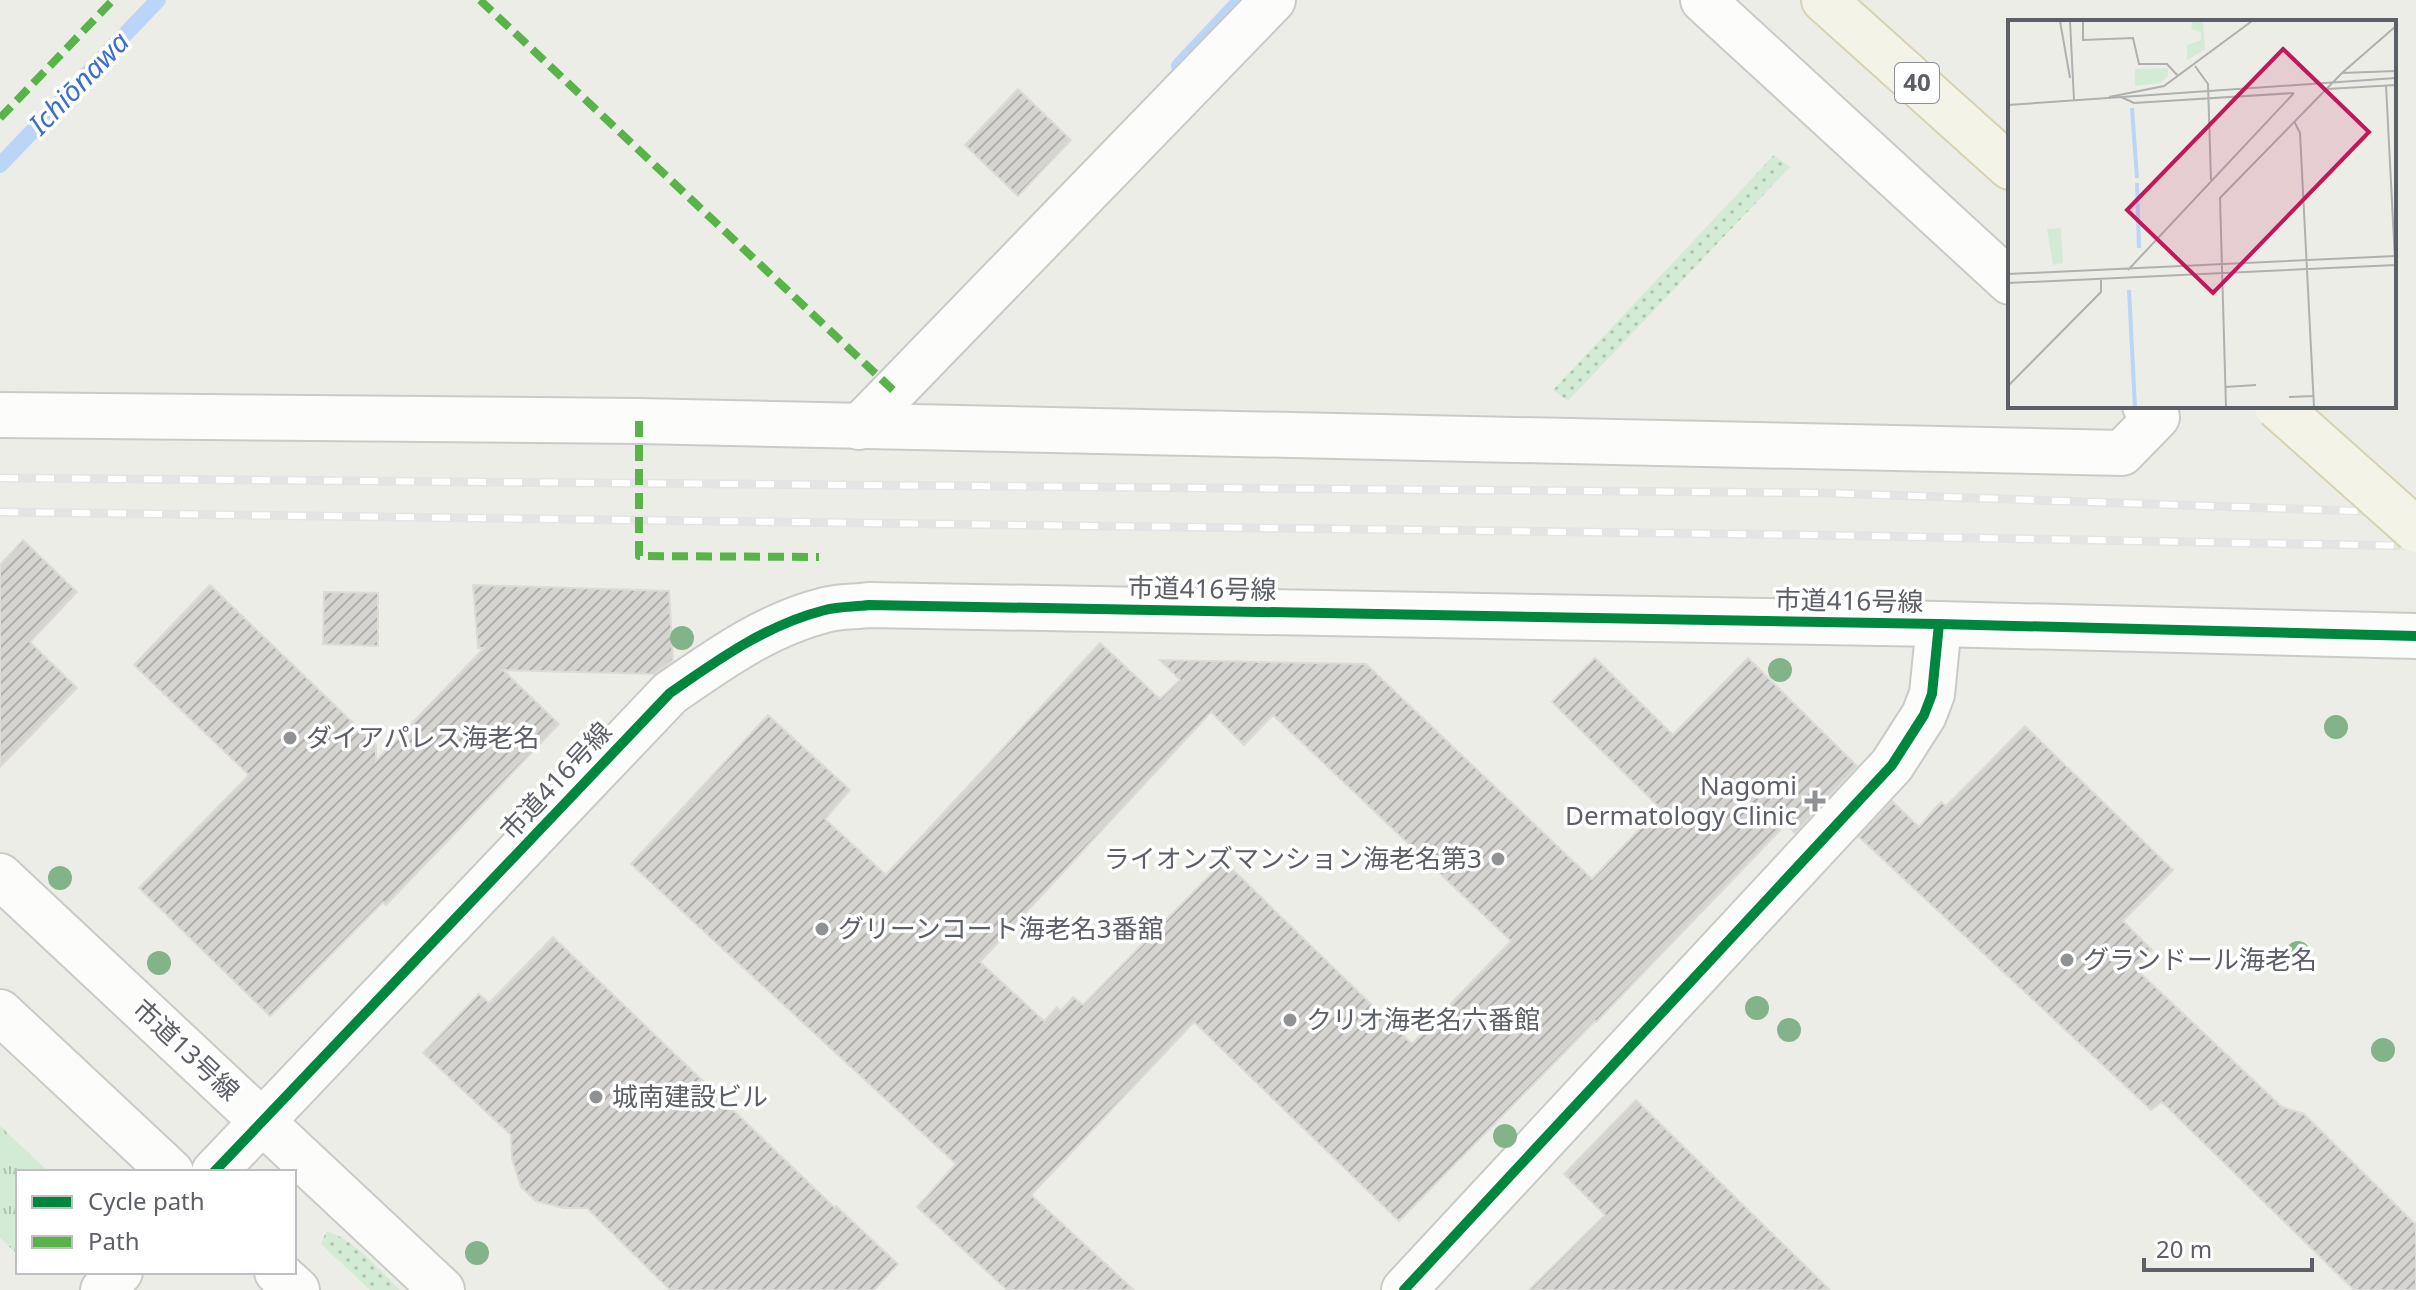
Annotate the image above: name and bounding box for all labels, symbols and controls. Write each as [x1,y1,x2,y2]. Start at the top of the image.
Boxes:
inset map [2008,20,2396,408]
water label: Ichiōnawa [19,23,137,143]
road number: 40 [1895,63,1939,103]
street label: 市道416号線 [1127,569,1277,607]
street label: 市道416号線 [1774,581,1924,619]
street label: 市道416号線 [491,714,619,847]
place label: ダイアパレス海老名 [306,719,539,755]
marker: ダイアパレス海老名 [281,729,299,747]
place label: Nagomi Dermatology Clinic [1565,767,1797,833]
marker: Nagomi Dermatology Clinic [1804,790,1826,812]
place label: ライオンズマンション海老名第3 [1104,840,1482,876]
marker: ライオンズマンション海老名第3 [1489,850,1507,868]
place label: グリーンコート海老名3番舘 [838,910,1164,946]
marker: グリーンコート海老名3番舘 [813,920,831,938]
place label: グランドール海老名 [2083,941,2317,977]
marker: グランドール海老名 [2058,951,2076,969]
street label: 市道13号線 [125,990,248,1108]
place label: クリオ海老名六番館 [1306,1001,1540,1037]
marker: クリオ海老名六番館 [1281,1011,1299,1029]
place label: 城南建設ビル [612,1078,768,1114]
marker: 城南建設ビル [587,1088,605,1106]
legend [16,1170,296,1274]
text: Cycle path [88,1184,205,1217]
scale bar [2144,1222,2312,1272]
text: Path [88,1224,139,1257]
text: 20 m [2156,1232,2212,1265]

